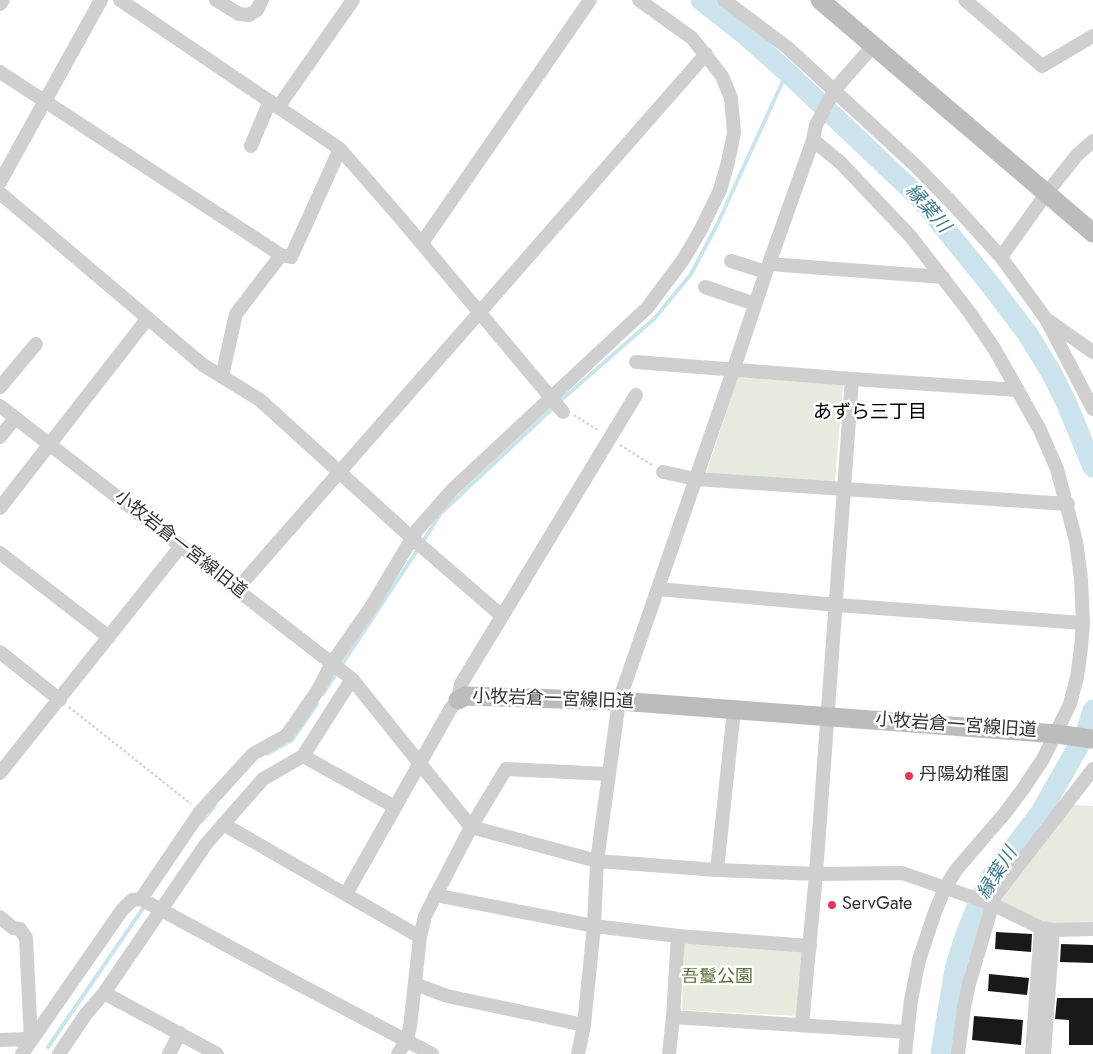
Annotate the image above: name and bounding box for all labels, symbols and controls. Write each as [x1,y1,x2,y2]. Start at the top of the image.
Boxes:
water label: 縁葉川 [900,180,954,238]
district label: あずら三丁目 [813,402,927,424]
street label: 小牧岩倉一宮線旧道 [110,487,250,603]
street label: 小牧岩倉一宮線旧道 [472,686,634,714]
street label: 小牧岩倉一宮線旧道 [874,710,1038,742]
place label: 丹陽幼稚園 [919,765,1009,787]
marker: 丹陽幼稚園 [903,770,915,782]
water label: 縁葉川 [973,844,1023,904]
place label: ServGate [842,894,912,916]
marker: ServGate [826,899,838,911]
park label: 吾鬘公園 [681,967,753,989]

